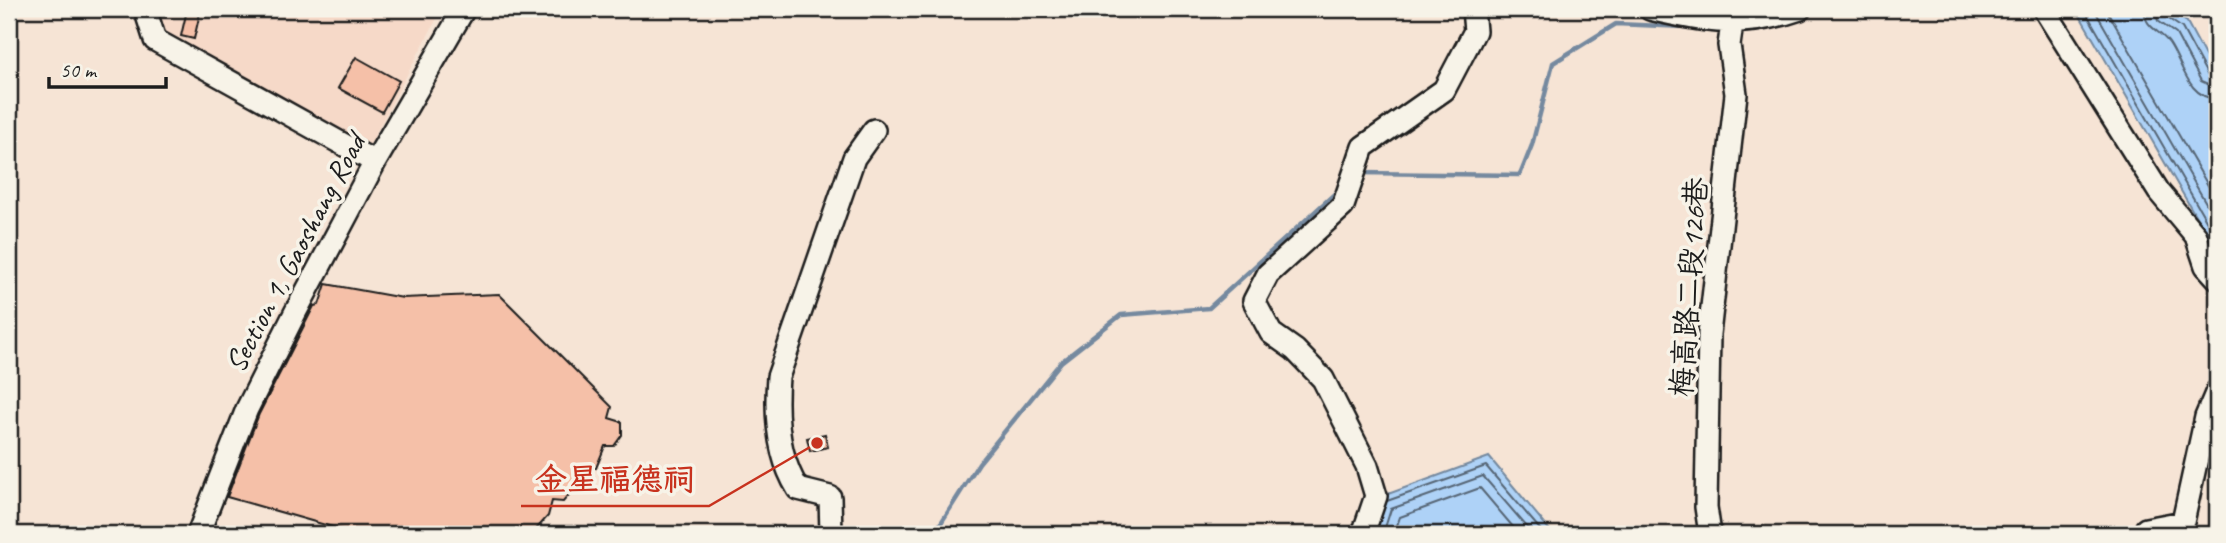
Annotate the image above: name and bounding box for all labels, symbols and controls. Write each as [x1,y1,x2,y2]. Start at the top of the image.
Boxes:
scale bar [49,46,166,90]
text: 50 m [60,57,98,83]
street label: Section 1, Gaoshang Road [216,124,376,378]
street label: 梅高路二段126巷 [1662,176,1716,398]
callout: 金星福德祠 [521,453,709,506]
text: 金星福德祠 [535,459,695,500]

